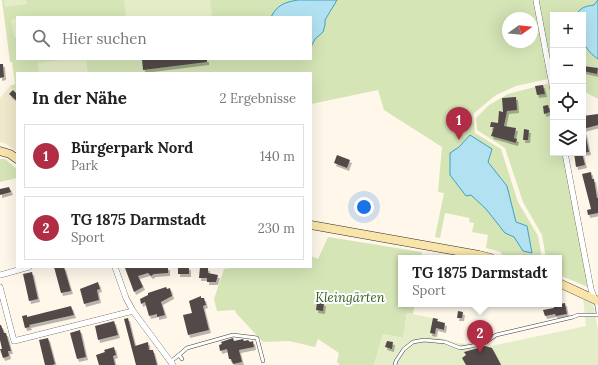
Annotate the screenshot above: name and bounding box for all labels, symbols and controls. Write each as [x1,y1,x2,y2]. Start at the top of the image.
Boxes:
north arrow [502,12,538,48]
map controls [550,12,586,156]
button: + [550,12,586,48]
search box [16,16,312,60]
icon: search [30,27,52,49]
text: Hier suchen [62,29,146,48]
button: − [550,48,586,84]
button: locate [550,84,586,120]
text: In der Nähe [32,87,127,109]
text: 2 Ergebnisse [220,90,296,107]
pin: 1 [446,107,472,140]
button: layers [550,120,586,156]
text: Bürgerpark Nord [71,138,193,157]
text: 1 [43,148,49,165]
text: 140 m [260,148,295,165]
text: Park [71,157,98,174]
your location [354,197,374,217]
text: TG 1875 Darmstadt [71,210,206,229]
text: 2 [43,220,49,237]
text: 230 m [258,220,295,237]
text: Sport [71,229,104,246]
popup [398,255,562,307]
text: TG 1875 Darmstadt [412,263,548,282]
text: Sport [412,282,446,299]
park label: Kleingärten [315,289,385,306]
pin: 2 [467,320,493,353]

